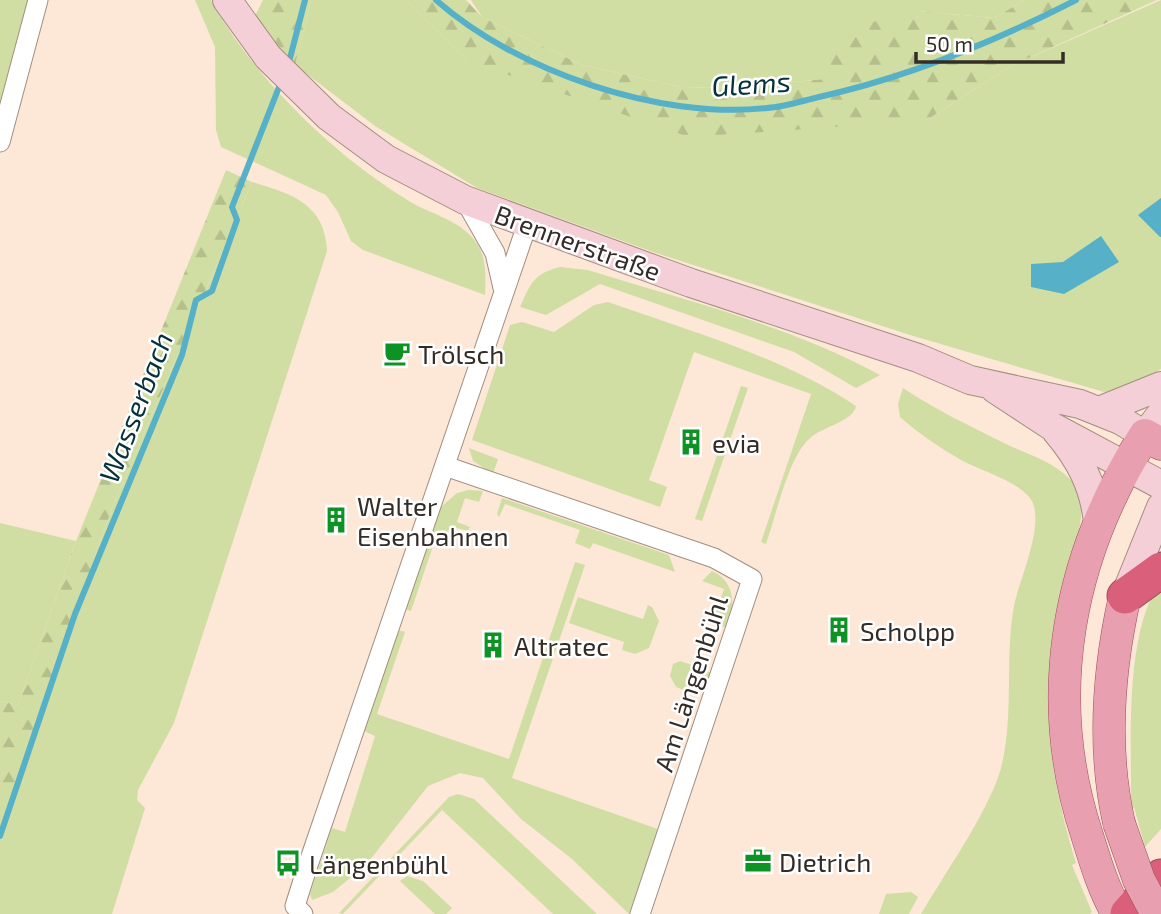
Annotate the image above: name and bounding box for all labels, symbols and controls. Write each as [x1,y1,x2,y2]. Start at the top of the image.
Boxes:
scale bar [916,21,1063,65]
text: 50 m [926,31,973,56]
water label: Glems [710,63,792,103]
street label: Brennerstraße [491,198,665,286]
water label: Wasserbach [91,327,179,487]
cafe icon: Trölsch [382,338,412,368]
place label: Trölsch [418,338,504,369]
building icon: evia [676,427,706,457]
place label: evia [712,427,760,458]
place label: Walter Eisenbahnen [357,490,509,551]
building icon: Walter Eisenbahnen [321,505,351,535]
street label: Am Längenbühl [647,591,733,775]
building icon: Scholpp [824,615,854,645]
place label: Scholpp [860,615,955,646]
building icon: Altratec [478,630,508,660]
place label: Altratec [514,630,609,661]
office icon: Dietrich [743,846,773,876]
place label: Dietrich [779,846,871,877]
bus stop icon: Längenbühl [273,848,303,878]
place label: Längenbühl [309,848,448,879]

